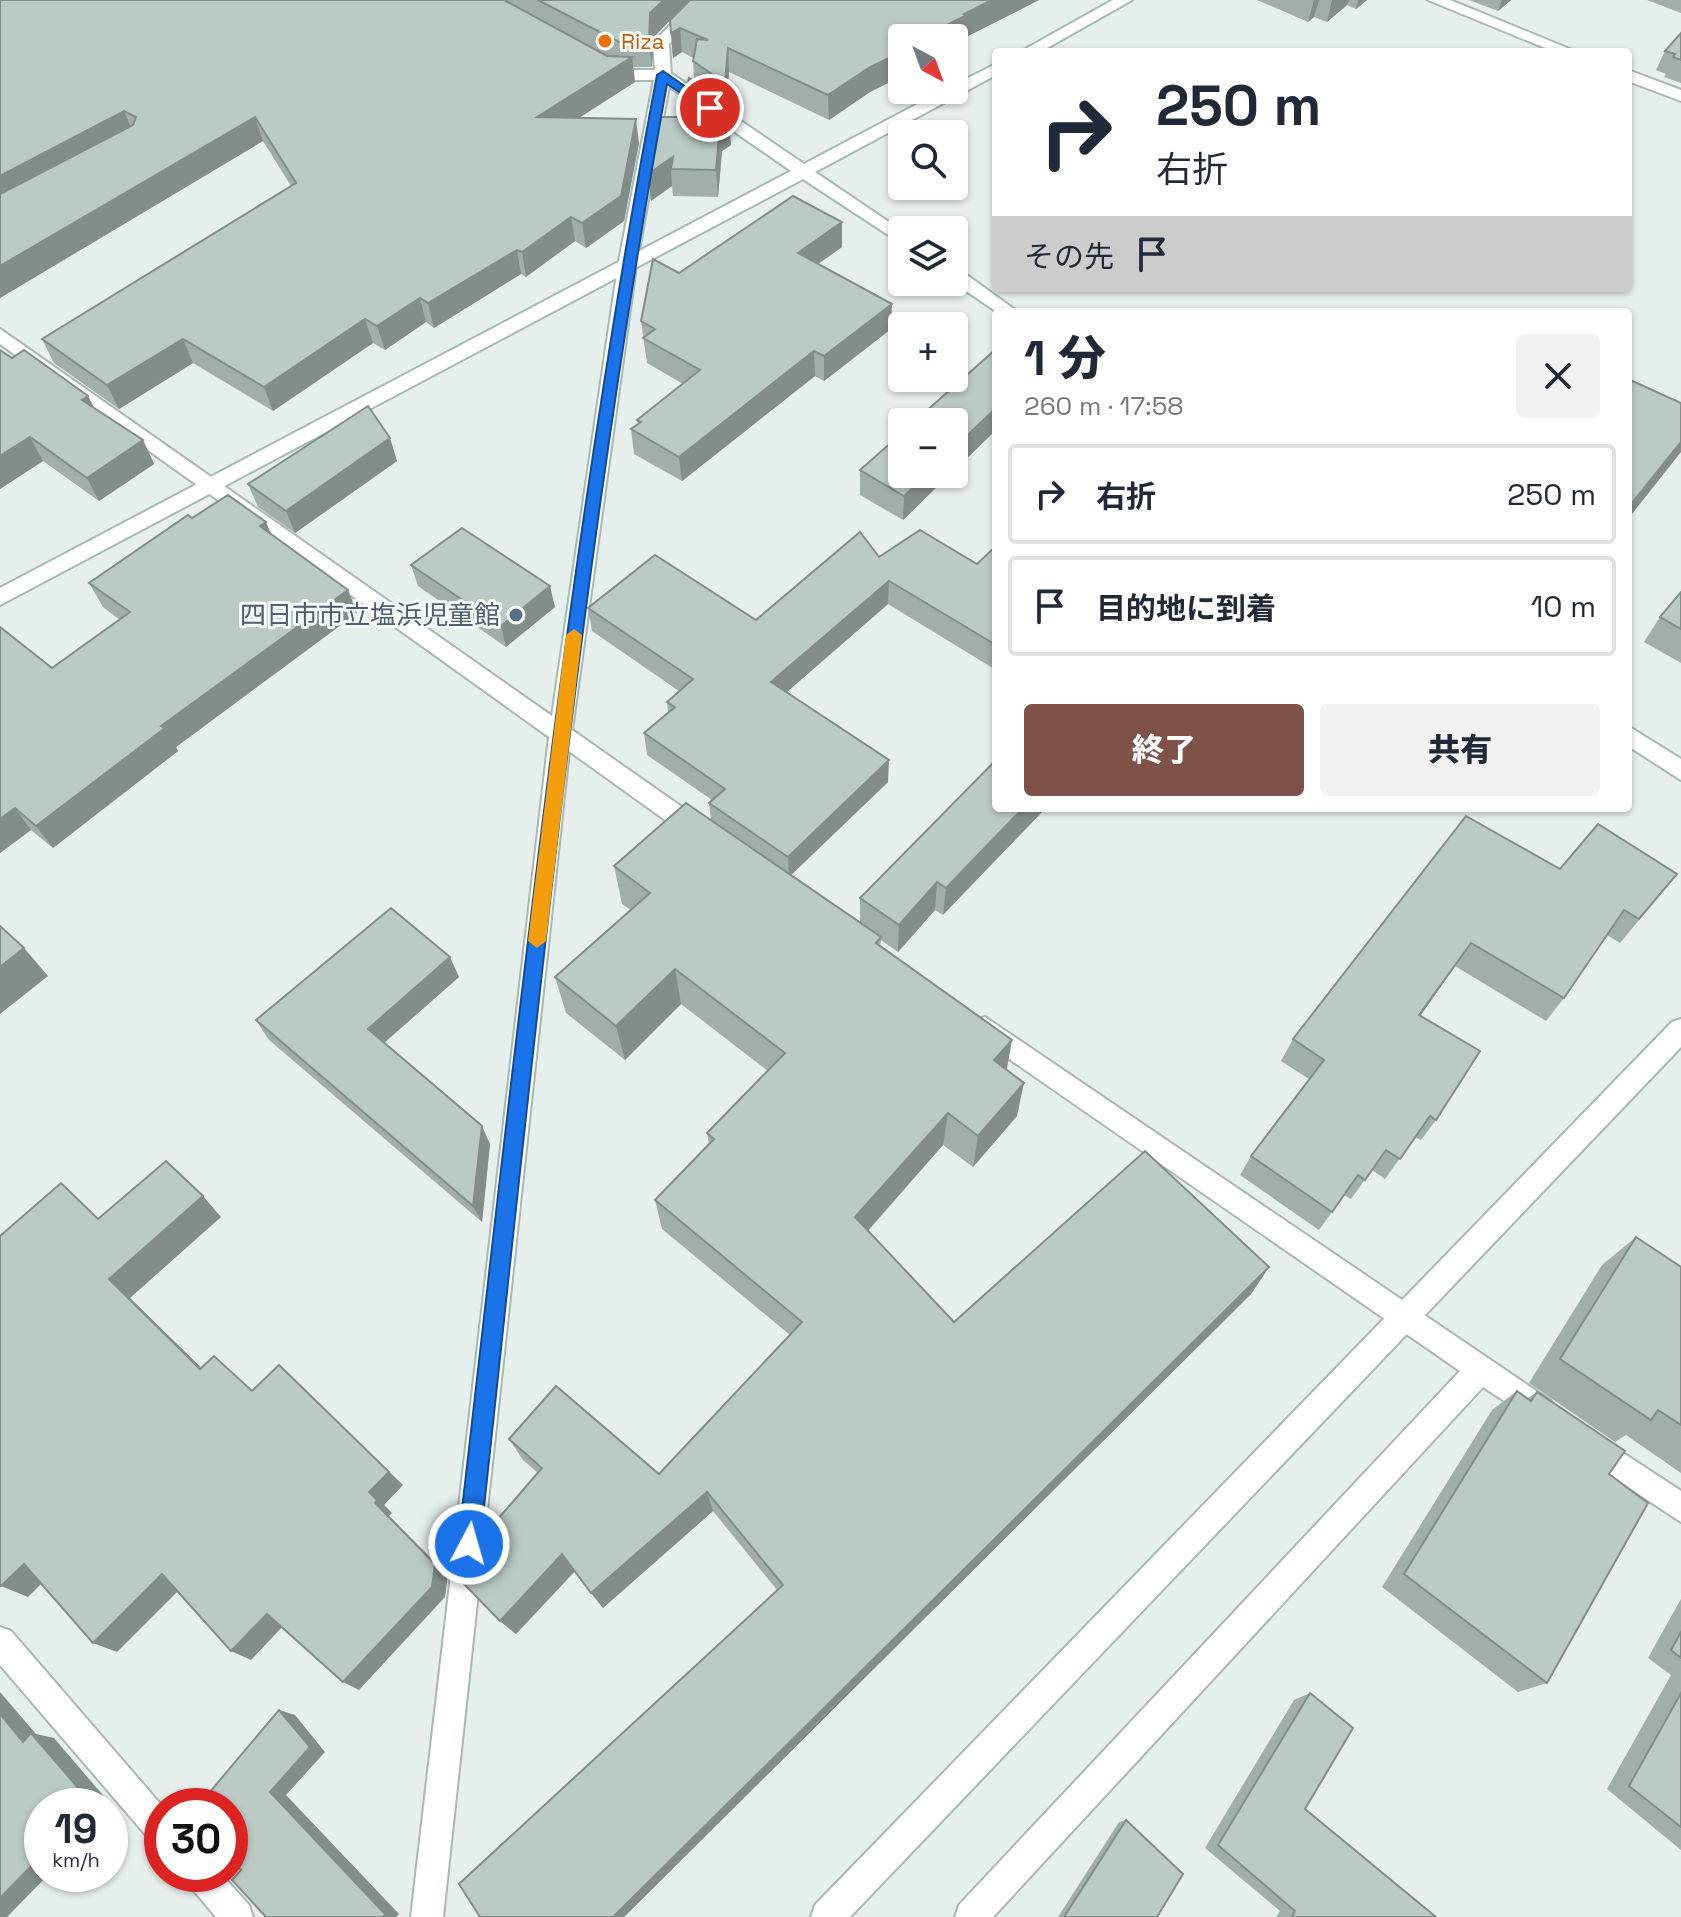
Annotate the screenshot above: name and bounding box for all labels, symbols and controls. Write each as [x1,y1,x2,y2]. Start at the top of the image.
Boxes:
north arrow [888,24,968,104]
map controls [888,24,968,488]
place label: Riza [621,27,665,55]
marker: Riza [596,32,614,50]
text: 250 m [1156,70,1321,141]
pin [676,74,744,142]
icon: right [1024,80,1128,184]
icon: arrive [688,86,732,130]
button: search [888,120,968,200]
text: 右折 [1156,147,1228,193]
button: layers [888,216,968,296]
icon: arrive [1130,232,1174,276]
text: その先 [1024,237,1114,276]
button: + [888,312,968,392]
text: 1 分 [1024,328,1106,389]
button: close [1516,334,1600,418]
text: 260 m · 17:58 [1024,389,1183,423]
button: − [888,408,968,488]
icon: right [1028,472,1072,516]
text: 250 m [1507,475,1596,514]
text: 右折 [1096,477,1156,516]
icon: arrive [1028,584,1072,628]
text: 10 m [1531,587,1596,626]
text: 目的地に到着 [1096,589,1276,628]
place label: 四日市市立塩浜児童館 [240,598,500,632]
marker: 四日市市立塩浜児童館 [507,606,525,624]
button: 終了 [1024,704,1304,796]
button: 共有 [1320,704,1600,796]
position arrow [427,1502,511,1586]
speed limit sign: 30 [144,1788,248,1892]
text: 19 [55,1804,97,1855]
text: km/h [52,1847,100,1873]

